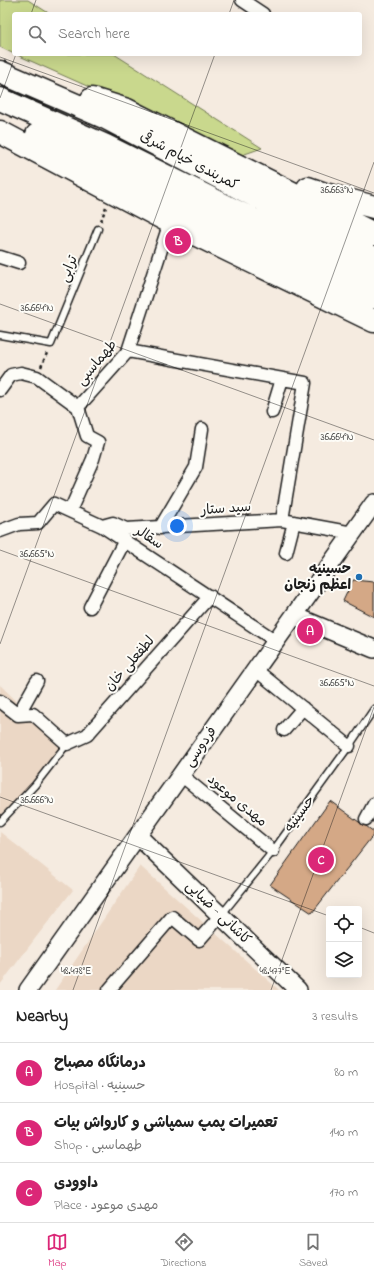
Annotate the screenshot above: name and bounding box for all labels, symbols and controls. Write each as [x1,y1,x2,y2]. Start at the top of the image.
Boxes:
search box [12,12,362,56]
icon: search [26,23,48,45]
text: Search here [58,23,130,45]
street label: کمربندی خیام شرقی [136,126,242,196]
text: 36.663°N [321,183,354,198]
pin: B [165,226,191,256]
street label: ترابی [54,252,84,286]
text: 36.664°N [21,301,54,316]
street label: طهماسبی [72,335,122,391]
text: 36.664°N [321,430,354,445]
street label: سید ستار [199,497,252,521]
your location [167,516,187,536]
street label: سقالر [130,521,167,555]
text: 36.665°N [20,547,55,562]
place label: حسینیه اعظم زنجان [284,559,351,596]
marker: حسینیه اعظم زنجان [354,572,364,582]
pin: A [297,616,323,646]
street label: لطفعلی خان [100,632,160,696]
text: 36.665°N [320,676,355,691]
street label: فردوسی [179,722,223,772]
street label: مهدی موعود [202,770,272,832]
street label: حسینیه [279,791,321,837]
text: 36.666°N [20,793,54,808]
pin: C [308,845,334,875]
street label: کاشانی - ضیایی [180,876,256,950]
map controls [326,906,362,978]
button: locate [326,906,362,942]
button: layers [326,942,362,978]
text: 48.478°E [61,964,91,979]
text: 48.477°E [259,964,291,979]
text: Nearby [16,1004,68,1029]
text: 3 results [312,1007,358,1026]
text: درمانگاه مصباح [54,1052,146,1074]
text: A [25,1063,33,1082]
text: 80 m [334,1063,358,1082]
text: Hospital · حسینیه [54,1076,145,1095]
text: تعمیرات پمپ سمپاشی و کارواش بیات [54,1112,277,1134]
text: B [25,1123,33,1142]
text: 140 m [330,1123,358,1142]
text: Shop · طهماسبی [54,1136,142,1155]
text: داوودی [54,1172,98,1194]
text: C [25,1183,33,1202]
text: 170 m [330,1183,358,1202]
text: Place · مهدی موعود [54,1196,158,1215]
tab: Map [46,1231,68,1271]
tab: Directions [161,1231,207,1271]
tab: Saved [299,1231,328,1271]

